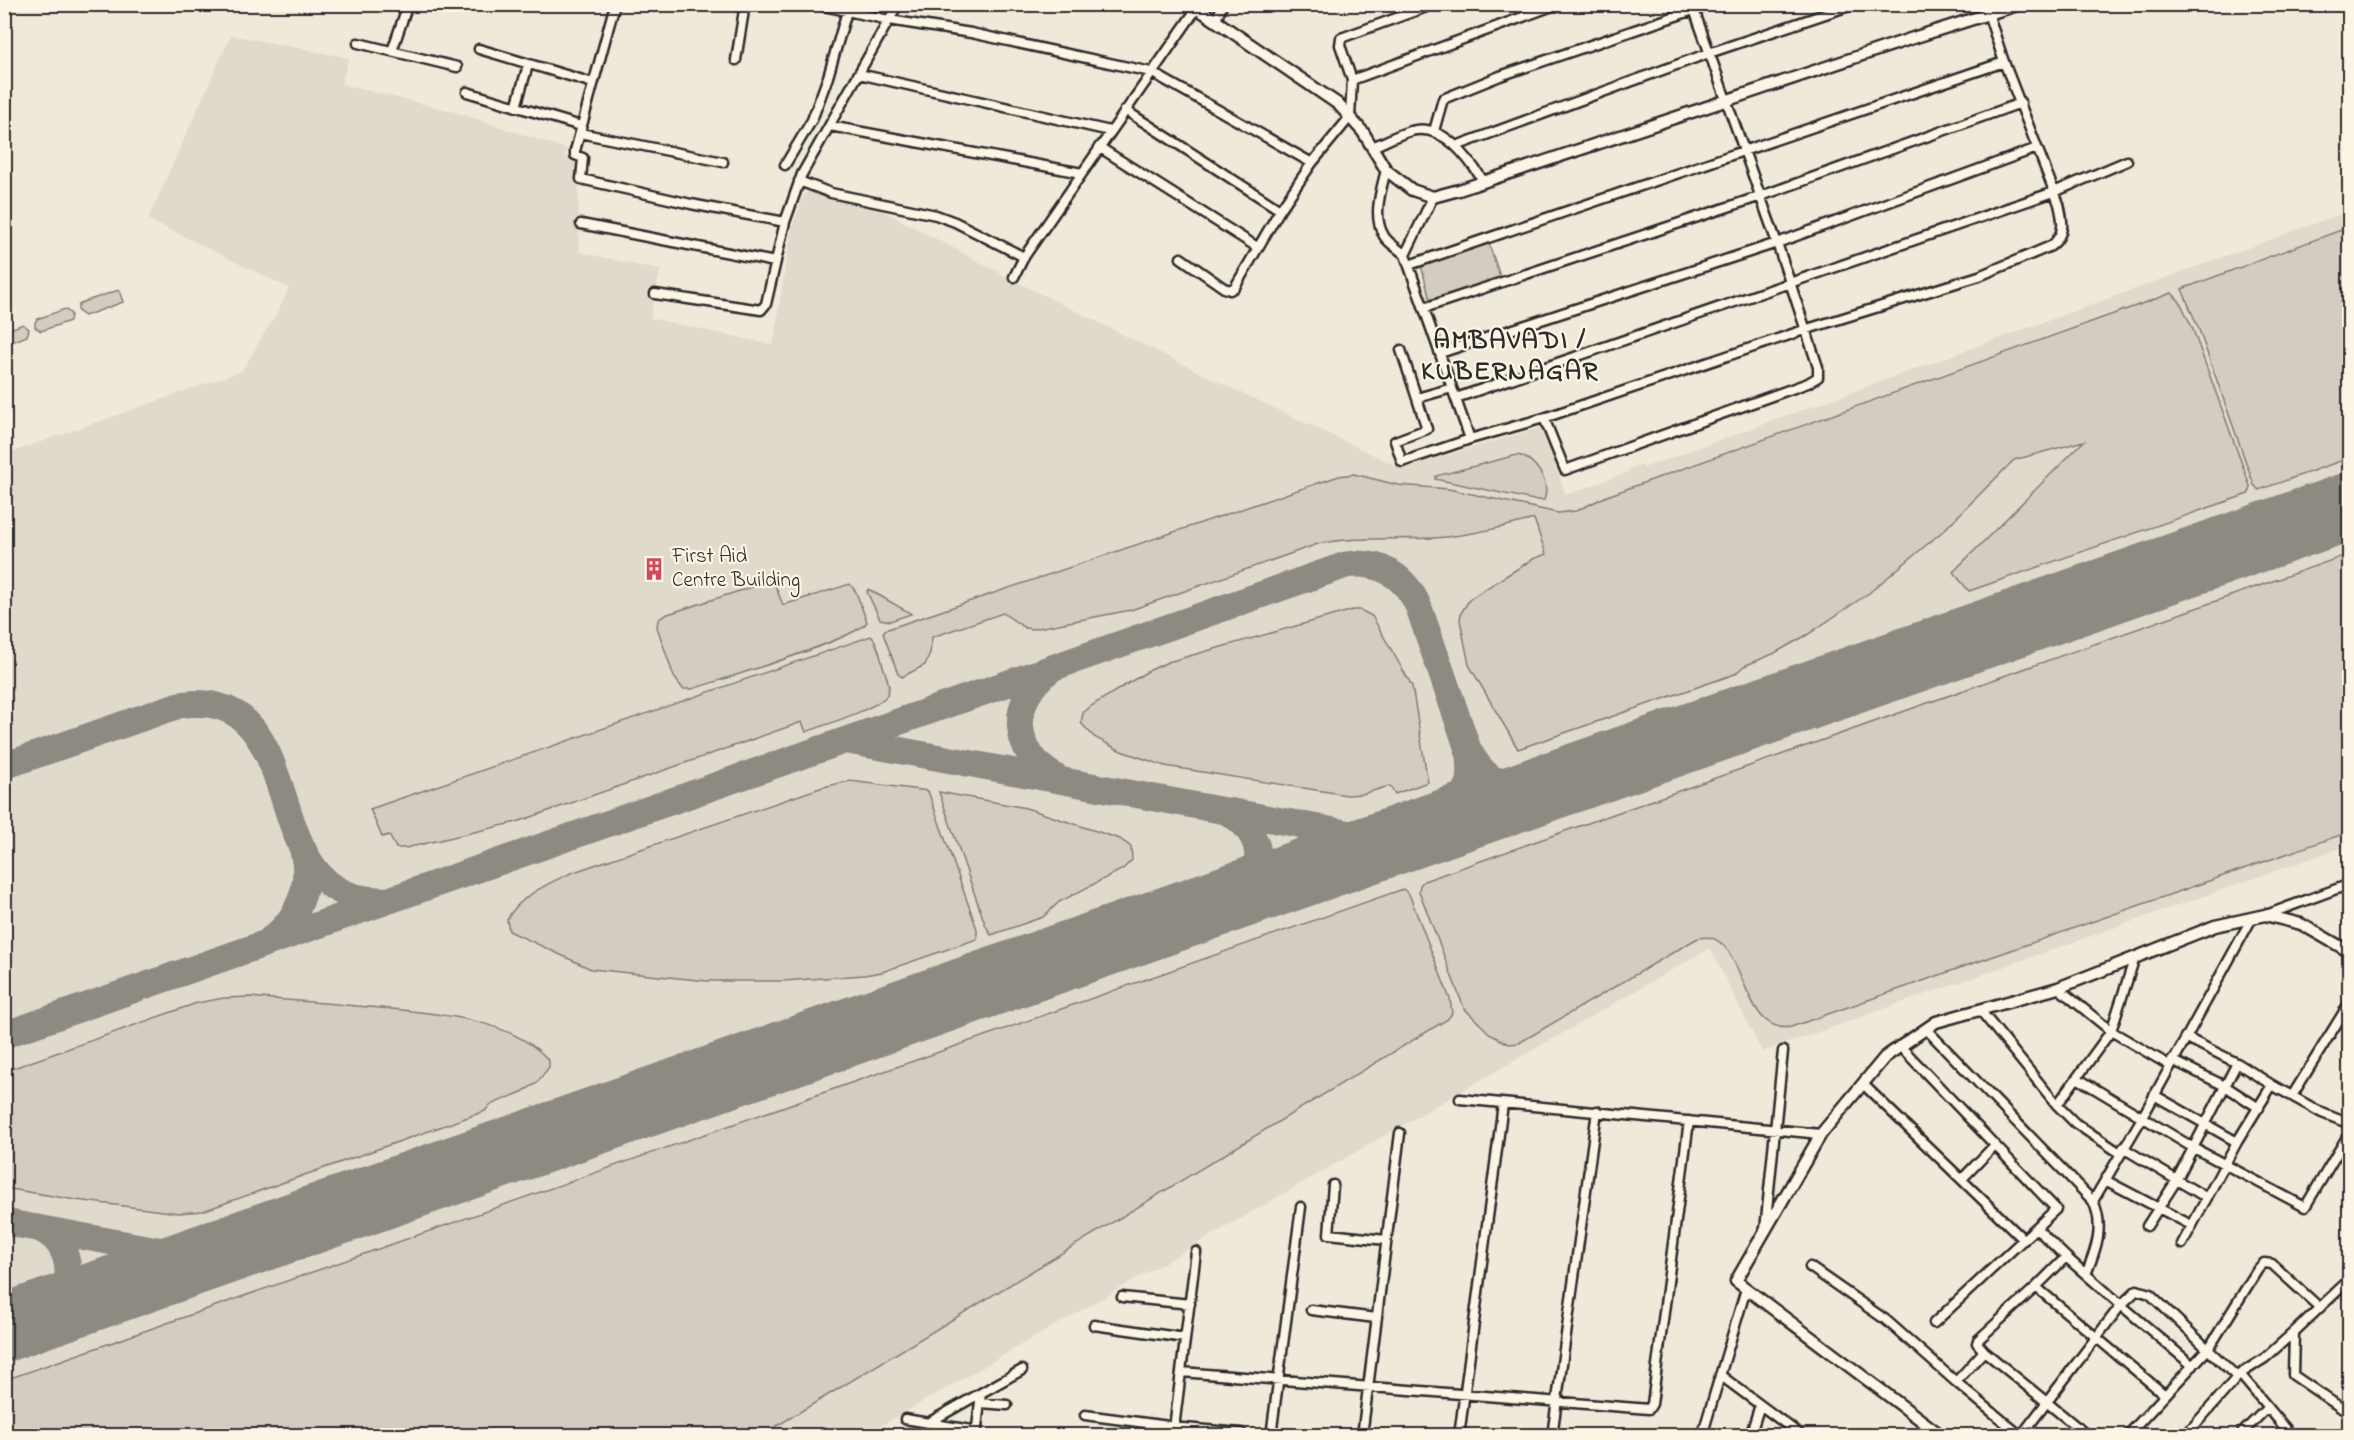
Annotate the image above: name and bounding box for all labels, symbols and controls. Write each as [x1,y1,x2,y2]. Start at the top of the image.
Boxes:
district label: AMBAVADI / KUBERNAGAR [1421,322,1599,392]
place label: First Aid Centre Building [671,542,800,598]
building icon: First Aid Centre Building [641,556,667,582]

